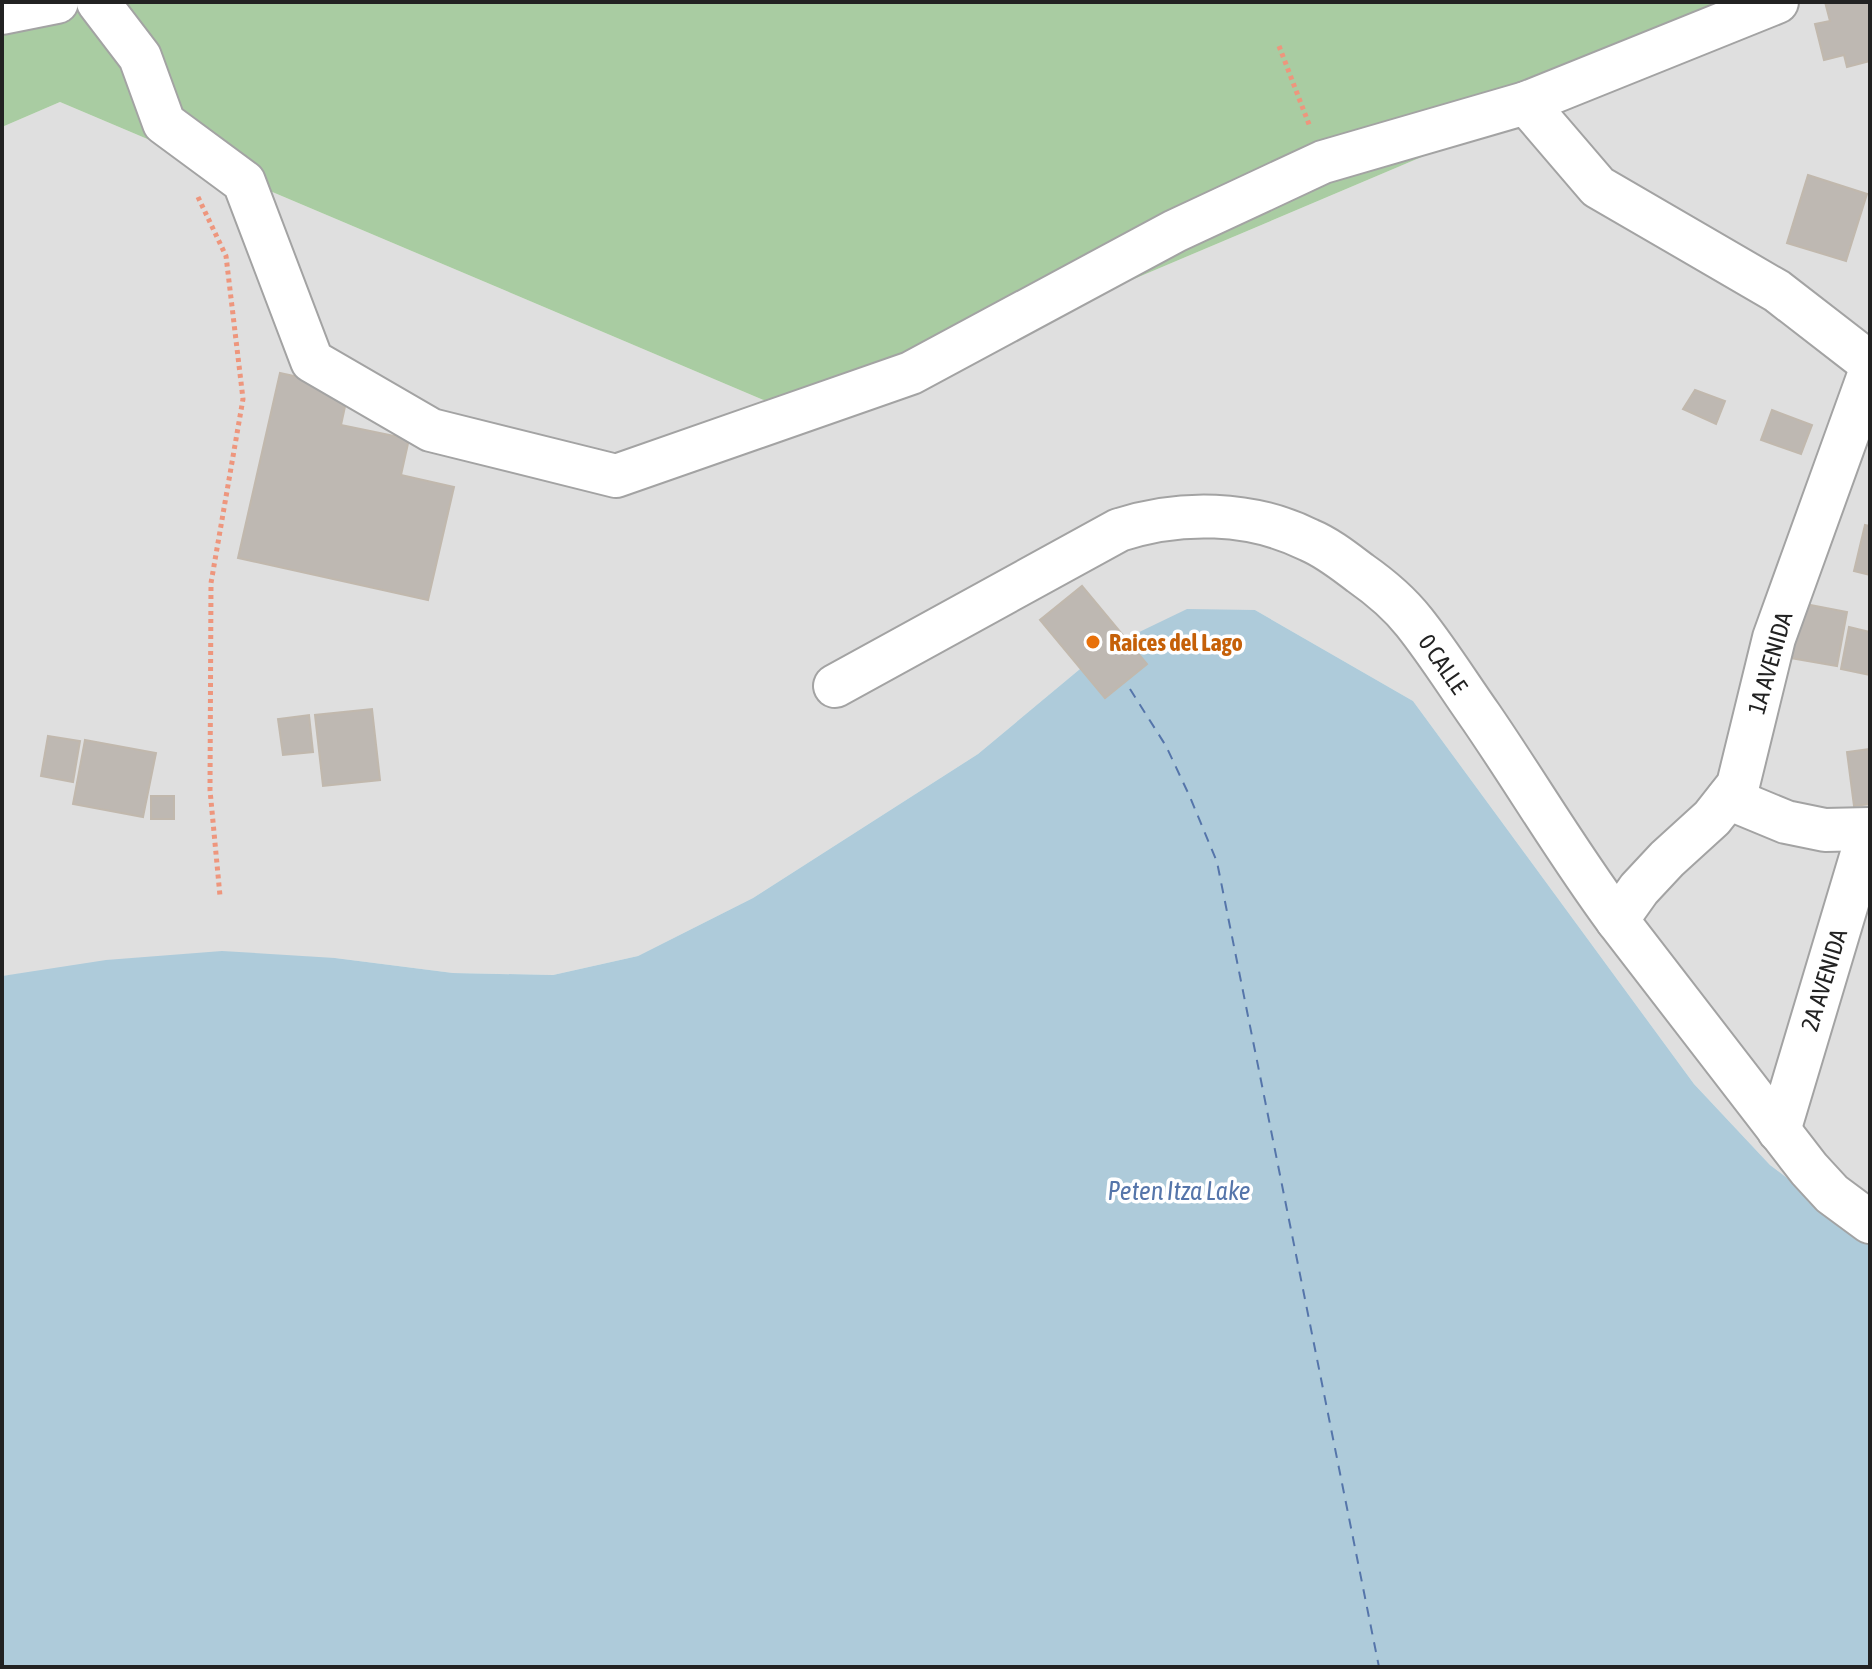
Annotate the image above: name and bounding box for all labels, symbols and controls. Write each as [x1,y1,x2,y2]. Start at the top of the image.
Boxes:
street label: 1A AVENIDA [1743,609,1798,717]
place label: Raices del Lago [1109,629,1243,656]
street label: 0 CALLE [1413,629,1473,699]
marker: Raices del Lago [1084,633,1102,651]
street label: 2A AVENIDA [1796,926,1852,1034]
water label: Peten Itza Lake [1107,1176,1251,1206]

